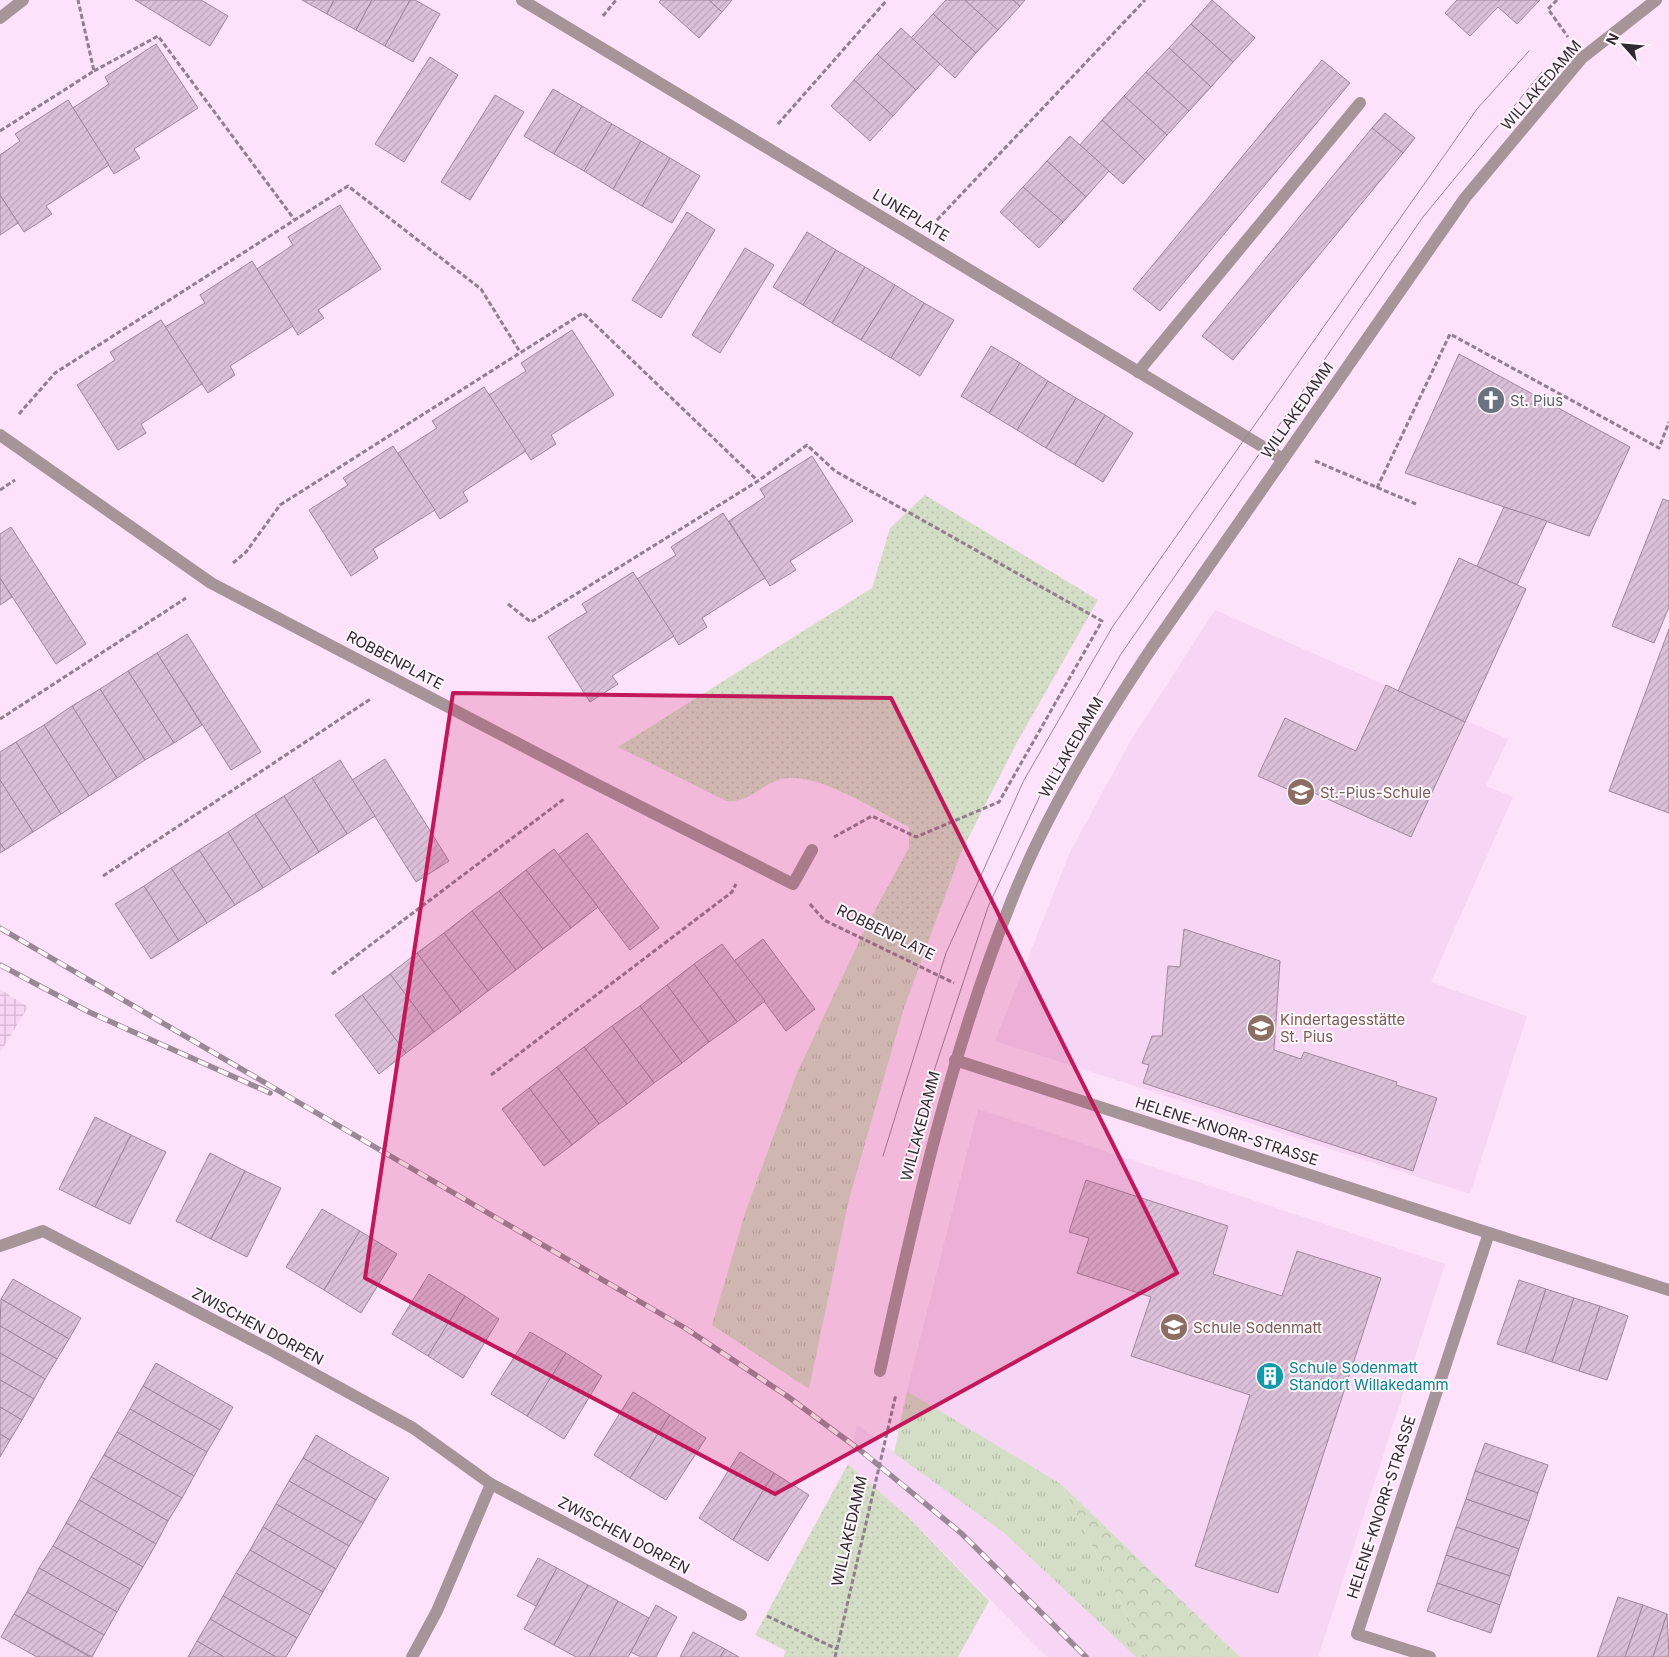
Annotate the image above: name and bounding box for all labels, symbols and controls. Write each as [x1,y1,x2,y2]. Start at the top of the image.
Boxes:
north arrow [1599,20,1649,70]
text: N [1602,30,1622,47]
street label: WILLAKEDAMM [1497,36,1585,134]
street label: LUNEPLATE [869,185,953,245]
street label: WILLAKEDAMM [1257,358,1337,462]
church icon: St. Pius [1476,385,1506,415]
place label: St. Pius [1510,391,1563,410]
street label: ROBBENPLATE [343,627,447,693]
street label: WILLAKEDAMM [1035,693,1107,801]
school or university icon: St.-Pius-Schule [1286,777,1316,807]
place label: St.-Pius-Schule [1320,783,1431,802]
street label: ROBBENPLATE [834,900,938,964]
place label: Kindertagesstätte St. Pius [1280,1010,1405,1046]
school or university icon: Kindertagesstätte St. Pius [1246,1013,1276,1043]
street label: WILLAKEDAMM [896,1069,944,1183]
street label: HELENE-KNORR-STRASSE [1133,1092,1321,1170]
street label: ZWISCHEN DORPEN [189,1283,327,1369]
school or university icon: Schule Sodenmatt [1159,1312,1189,1342]
place label: Schule Sodenmatt [1193,1318,1322,1337]
place label: Schule Sodenmatt Standort Willakedamm [1289,1358,1449,1394]
building icon: Schule Sodenmatt Standort Willakedamm [1255,1361,1285,1391]
street label: HELENE-KNORR-STRASSE [1342,1413,1420,1601]
street label: WILLAKEDAMM [827,1474,871,1588]
street label: ZWISCHEN DORPEN [555,1492,693,1578]

